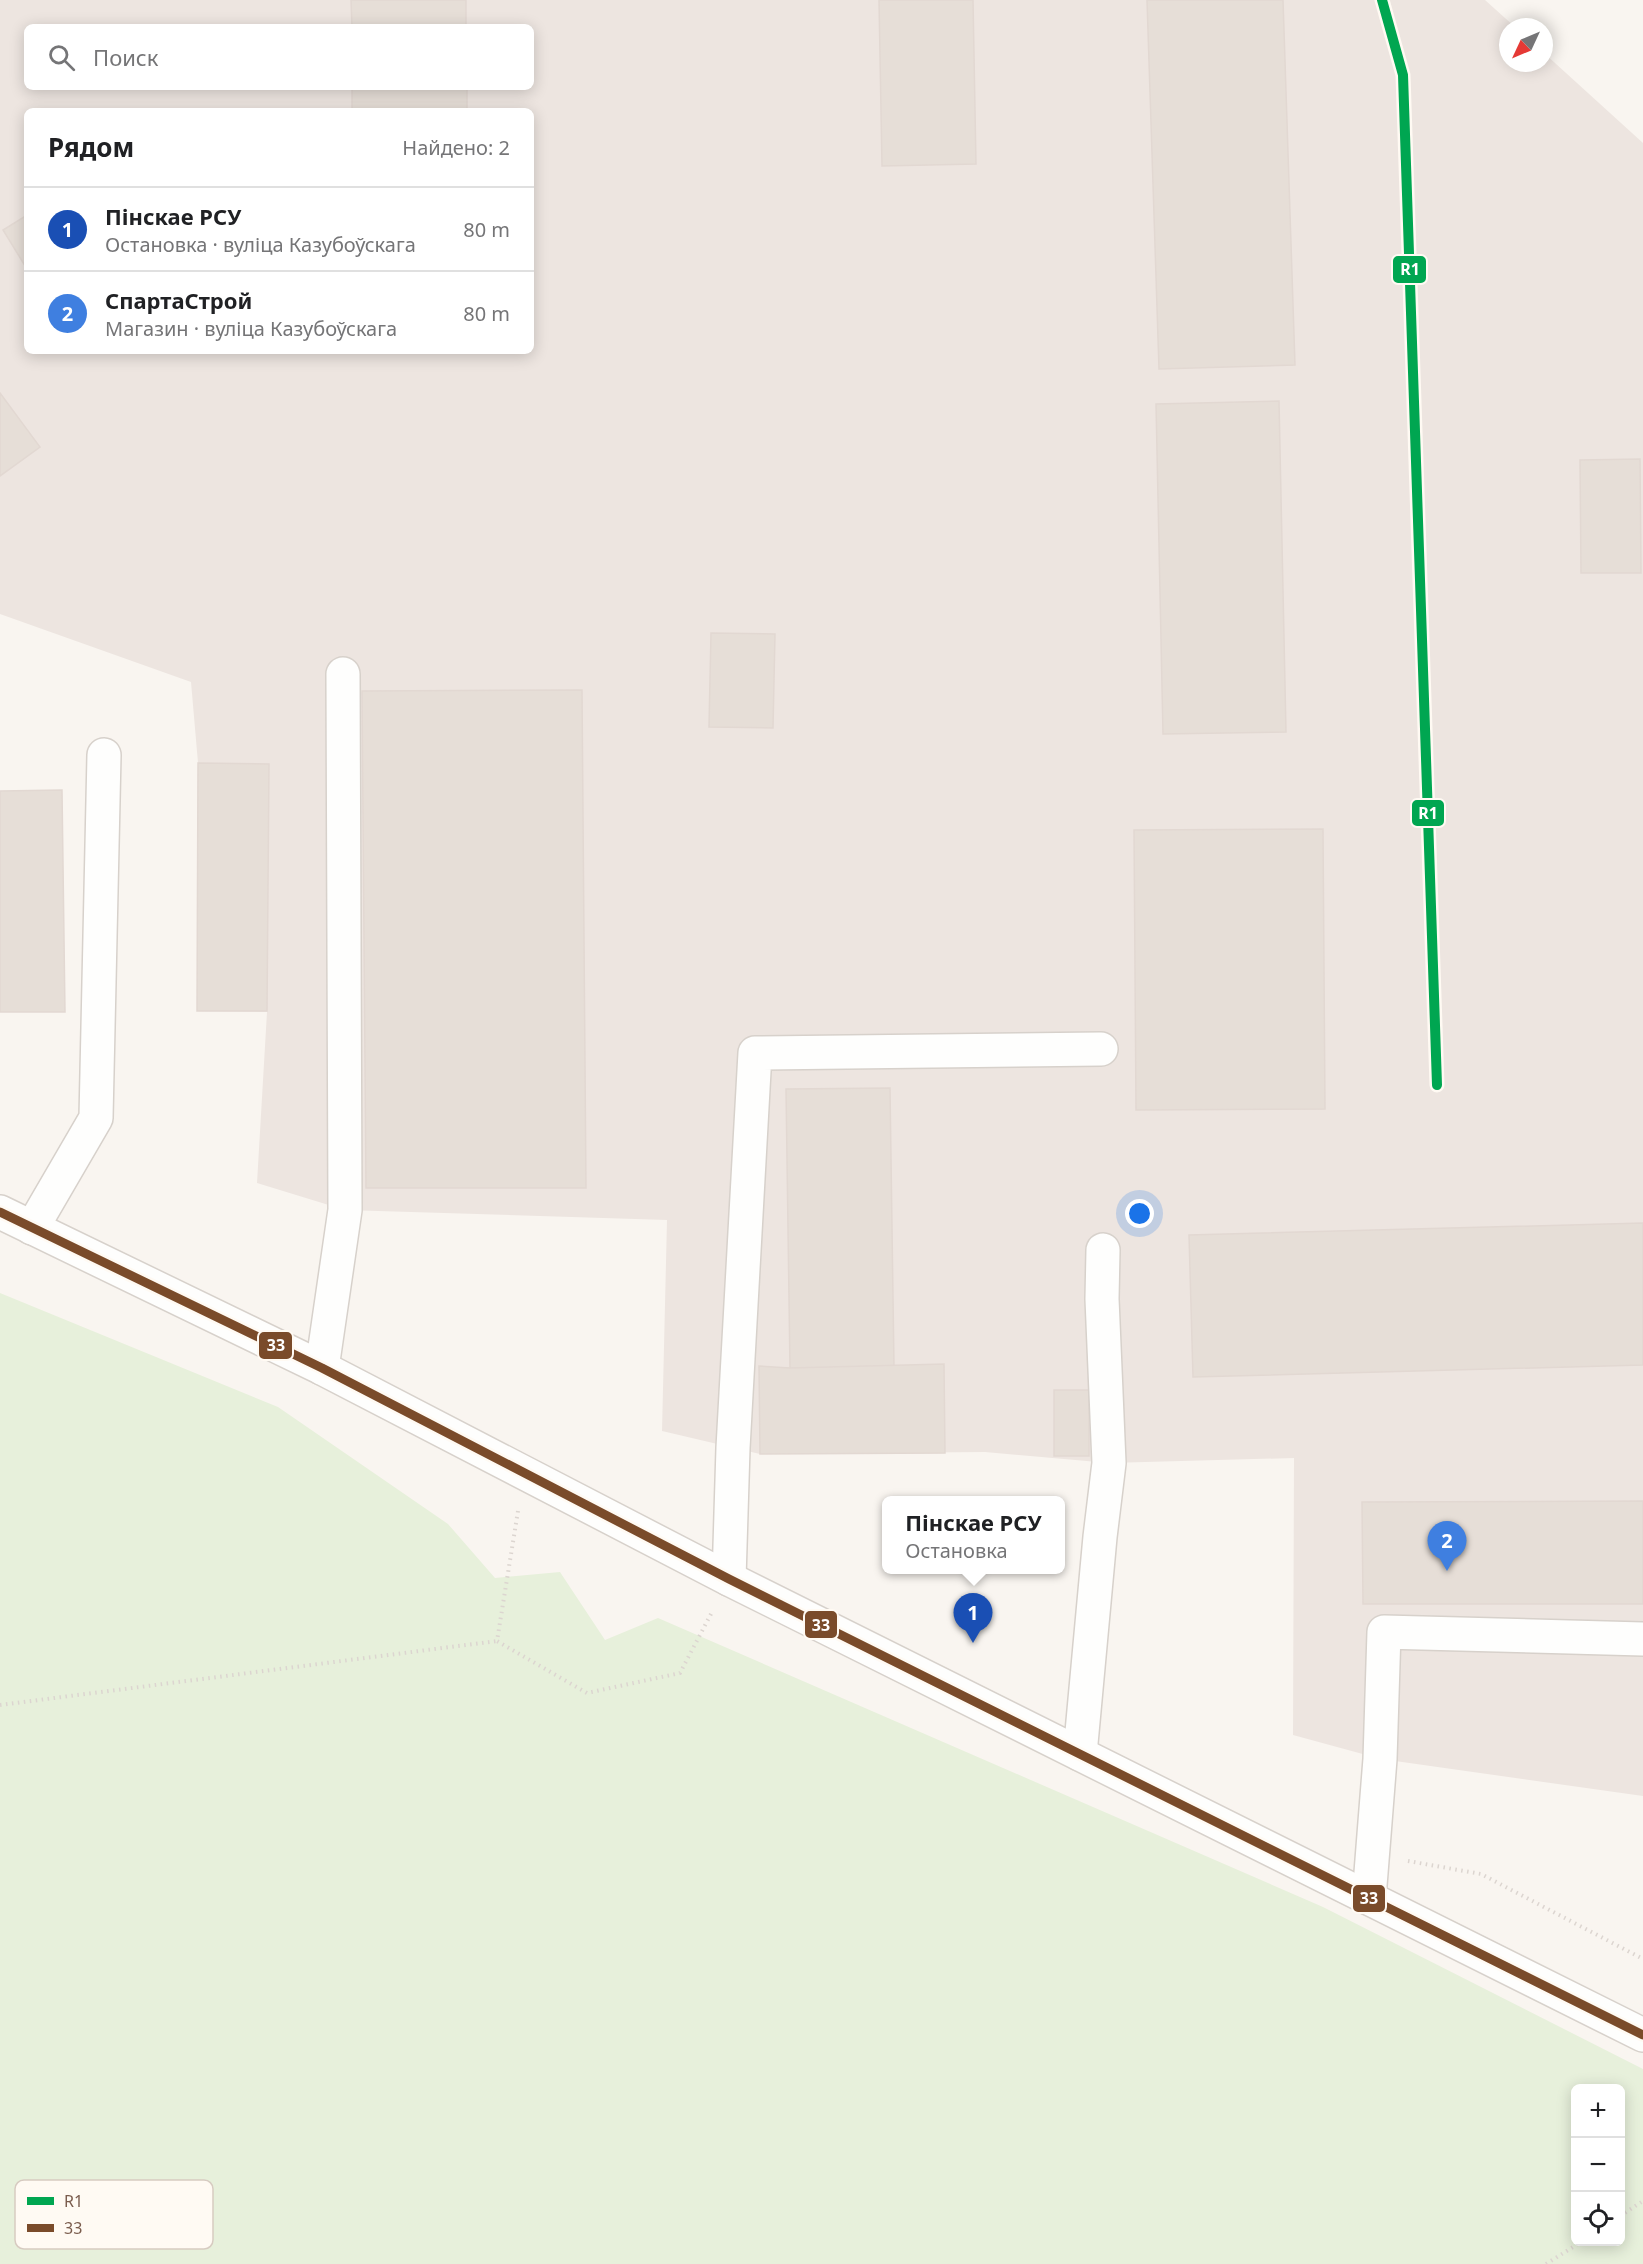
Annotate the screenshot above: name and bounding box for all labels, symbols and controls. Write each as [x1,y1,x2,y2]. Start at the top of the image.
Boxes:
north arrow [1499,18,1553,72]
search box [24,24,534,90]
icon: search [45,41,78,74]
text: Поиск [93,42,158,72]
text: Рядом [48,129,134,165]
text: Найдено: 2 [402,134,510,161]
text: Пінскае РСУ [105,201,241,231]
text: 1 [62,216,73,243]
text: 80 m [463,216,510,243]
text: Остановка · вуліца Казубоўскага [105,231,416,258]
line badge: R1 [1392,255,1427,284]
text: R1 [1400,258,1420,280]
text: СпартаСтрой [105,285,252,315]
text: 2 [62,300,73,327]
text: 80 m [463,300,510,327]
text: Магазин · вуліца Казубоўскага [105,315,397,342]
line badge: R1 [1411,799,1445,827]
text: R1 [1418,802,1438,824]
your location [1125,1199,1154,1228]
line badge: 33 [258,1331,293,1360]
text: 33 [267,1334,285,1356]
popup [882,1496,1065,1574]
text: Пінскае РСУ [905,1507,1042,1537]
pin: 2 [1428,1522,1466,1571]
text: Остановка [905,1537,1008,1564]
pin: 1 [954,1594,992,1643]
line badge: 33 [804,1610,838,1639]
text: 33 [812,1614,830,1636]
line badge: 33 [1352,1884,1386,1913]
text: 33 [1360,1887,1378,1909]
map controls [1571,2084,1625,2246]
button: + [1571,2084,1625,2138]
button: − [1571,2138,1625,2192]
legend [15,2180,213,2249]
text: R1 [64,2190,83,2212]
button: locate [1571,2192,1625,2246]
text: 33 [64,2217,82,2239]

